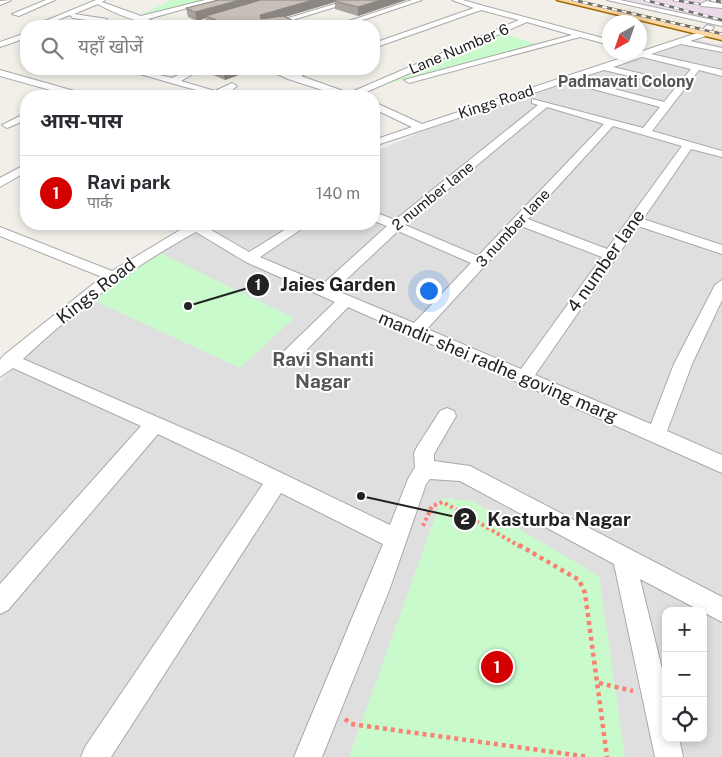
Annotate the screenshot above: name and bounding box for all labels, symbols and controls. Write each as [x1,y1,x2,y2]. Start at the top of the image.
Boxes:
north arrow [602,15,647,60]
search box [20,20,380,75]
street label: Lane Number 6 [406,20,511,77]
icon: search [38,34,66,62]
text: यहाँ खोजें [78,35,143,57]
district label: Padmavati Colony [558,72,694,91]
street label: Kings Road [456,81,536,122]
text: आस-पास [40,108,122,133]
street label: 2 number lane [389,158,477,234]
text: Ravi park [87,171,171,193]
text: 1 [53,184,59,203]
text: 140 m [316,184,360,203]
street label: 3 number lane [472,185,553,270]
text: पार्क [87,193,113,212]
street label: 4 number lane [562,205,649,316]
street label: Kings Road [52,253,139,328]
callout: Jaies Garden [245,268,406,302]
text: Jaies Garden [280,273,396,295]
text: 1 [255,276,261,293]
your location [416,278,442,304]
street label: mandir shei radhe goving marg [376,307,621,427]
district label: Ravi Shanti Nagar [272,348,374,392]
callout: Kasturba Nagar [453,502,641,536]
text: Kasturba Nagar [487,508,631,530]
text: 2 [460,510,470,527]
map controls [662,607,707,742]
button: + [662,607,707,652]
pin: 1 [481,648,513,686]
button: − [662,652,707,697]
button: locate [662,697,707,742]

